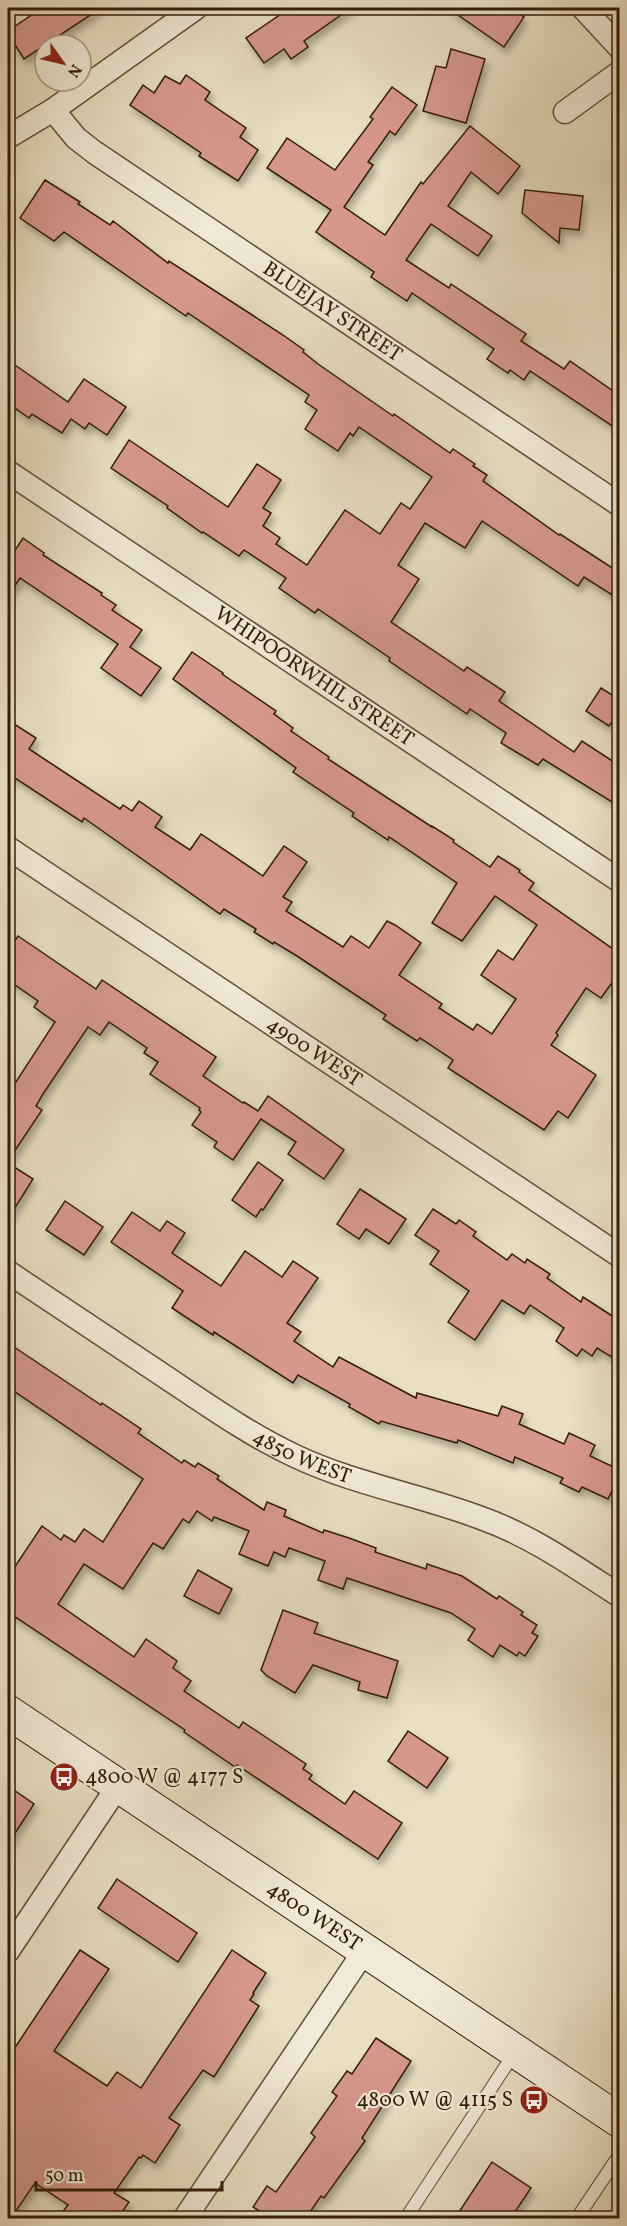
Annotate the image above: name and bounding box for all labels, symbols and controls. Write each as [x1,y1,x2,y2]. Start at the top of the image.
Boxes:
north arrow [33,33,93,93]
text: N [61,59,86,82]
street label: BLUEJAY STREET [257,255,408,369]
street label: WHIPOORWHIL STREET [208,599,420,754]
street label: 4900 WEST [261,1010,368,1094]
street label: 4850 WEST [247,1422,355,1491]
bus stop icon: 4800 W @ 4177 S [48,1761,80,1793]
place label: 4800 W @ 4177 S [85,1763,244,1792]
street label: 4800 WEST [261,1874,367,1959]
bus stop icon: 4800 W @ 4115 S [518,2084,550,2116]
place label: 4800 W @ 4115 S [356,2086,513,2115]
scale bar [36,2154,222,2192]
text: 50 m [45,2164,84,2189]

